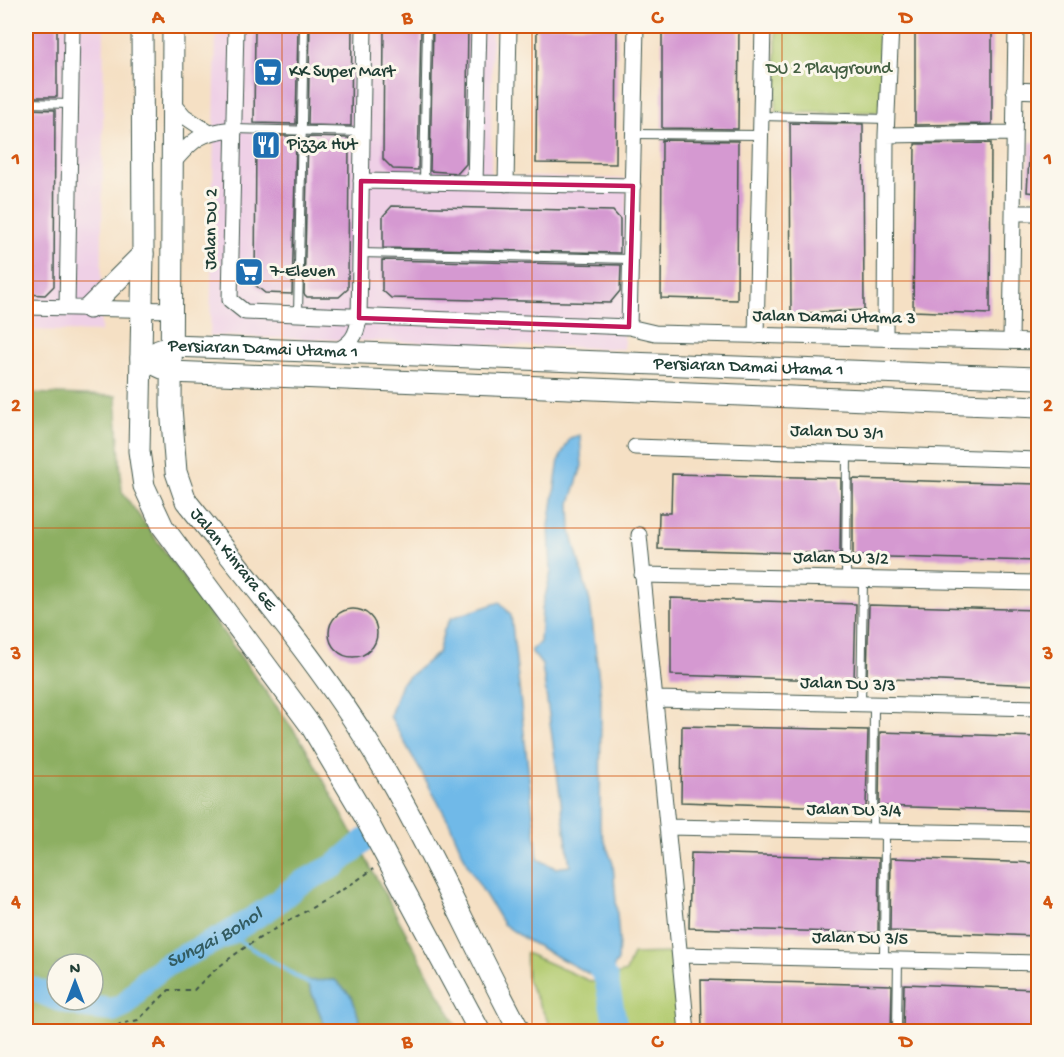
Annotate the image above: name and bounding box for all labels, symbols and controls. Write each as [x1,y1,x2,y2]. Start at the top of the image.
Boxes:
text: A [151,8,166,31]
text: B [401,8,413,31]
text: C [651,8,665,31]
text: D [897,8,913,31]
supermarket icon: KK Super Mart [252,56,284,88]
park label: DU 2 Playground [765,59,893,80]
place label: KK Super Mart [289,62,397,83]
restaurant icon: Pizza Hut [250,129,282,161]
place label: Pizza Hut [286,135,359,156]
text: 1 [11,149,20,172]
text: 1 [1043,149,1052,172]
street label: Jalan DU 2 [201,188,223,270]
supermarket icon: 7-Eleven [233,256,265,288]
place label: 7-Eleven [269,262,336,283]
street label: Jalan Damai Utama 3 [752,306,916,330]
street label: Persiaran Damai Utama 1 [167,335,358,363]
street label: Persiaran Damai Utama 1 [652,353,844,381]
text: 2 [11,396,21,419]
text: 2 [1043,396,1053,419]
street label: Jalan DU 3/1 [790,421,884,445]
street label: Jalan Kinrara 6E [185,504,281,616]
street label: Jalan DU 3/2 [793,548,889,570]
text: 3 [10,644,21,667]
text: 3 [1042,644,1053,667]
street label: Jalan DU 3/3 [800,673,896,697]
street label: Jalan DU 3/4 [806,800,902,822]
text: 4 [10,892,21,915]
text: 4 [1042,892,1053,915]
water label: Sungai Bohol [163,903,268,974]
street label: Jalan DU 3/5 [812,928,908,950]
north arrow [45,952,105,1012]
text: N [70,961,81,980]
text: A [151,1032,166,1055]
text: B [401,1032,413,1055]
text: C [651,1032,665,1055]
text: D [897,1032,913,1055]

